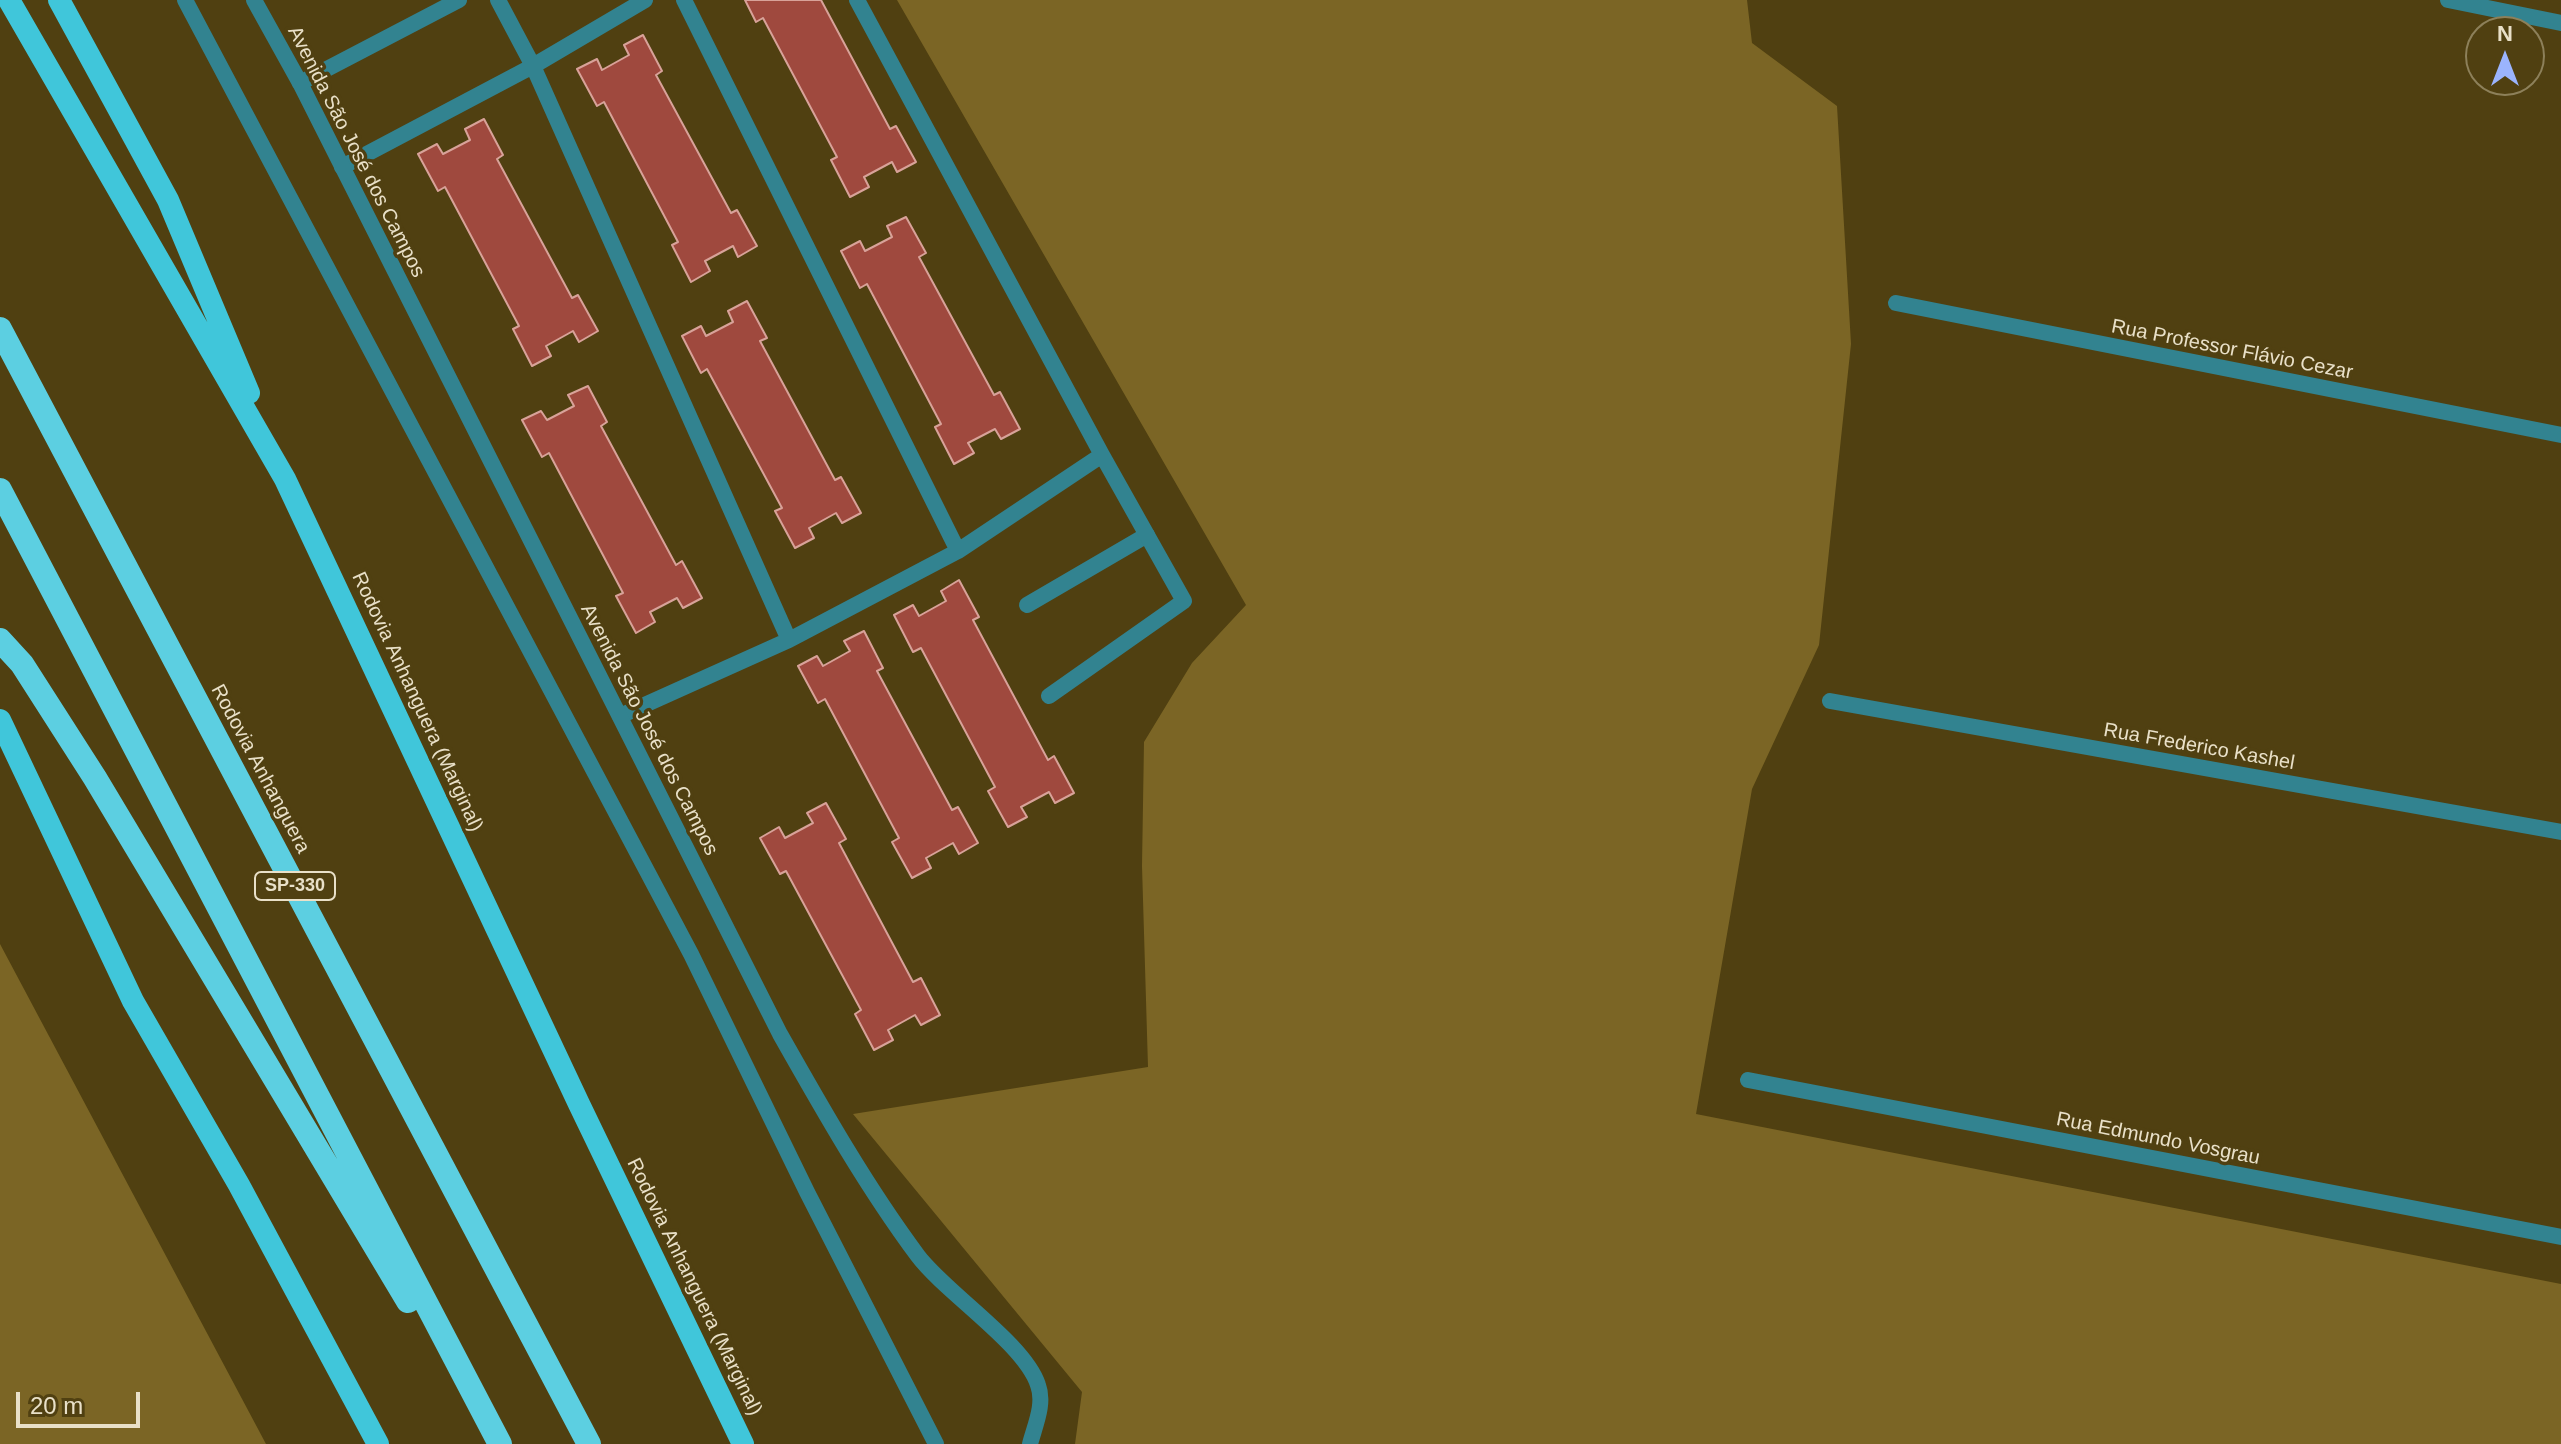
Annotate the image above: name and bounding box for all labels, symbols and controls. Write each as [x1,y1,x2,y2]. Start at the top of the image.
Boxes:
north arrow [2465,16,2545,96]
text: N [2497,21,2513,46]
street label: Avenida São José dos Campos [282,22,430,282]
street label: Rua Professor Flávio Cezar [2109,315,2355,385]
street label: Rodovia Anhanguera (Marginal) [346,568,488,836]
street label: Avenida São José dos Campos [575,600,723,860]
street label: Rodovia Anhanguera [205,680,315,858]
street label: Rua Frederico Kashel [2102,718,2296,776]
road number: SP-330 [255,872,335,900]
street label: Rua Edmundo Vosgrau [2054,1107,2262,1171]
street label: Rodovia Anhanguera (Marginal) [621,1154,767,1420]
scale bar [20,1376,144,1426]
text: 20 m [30,1392,83,1419]

